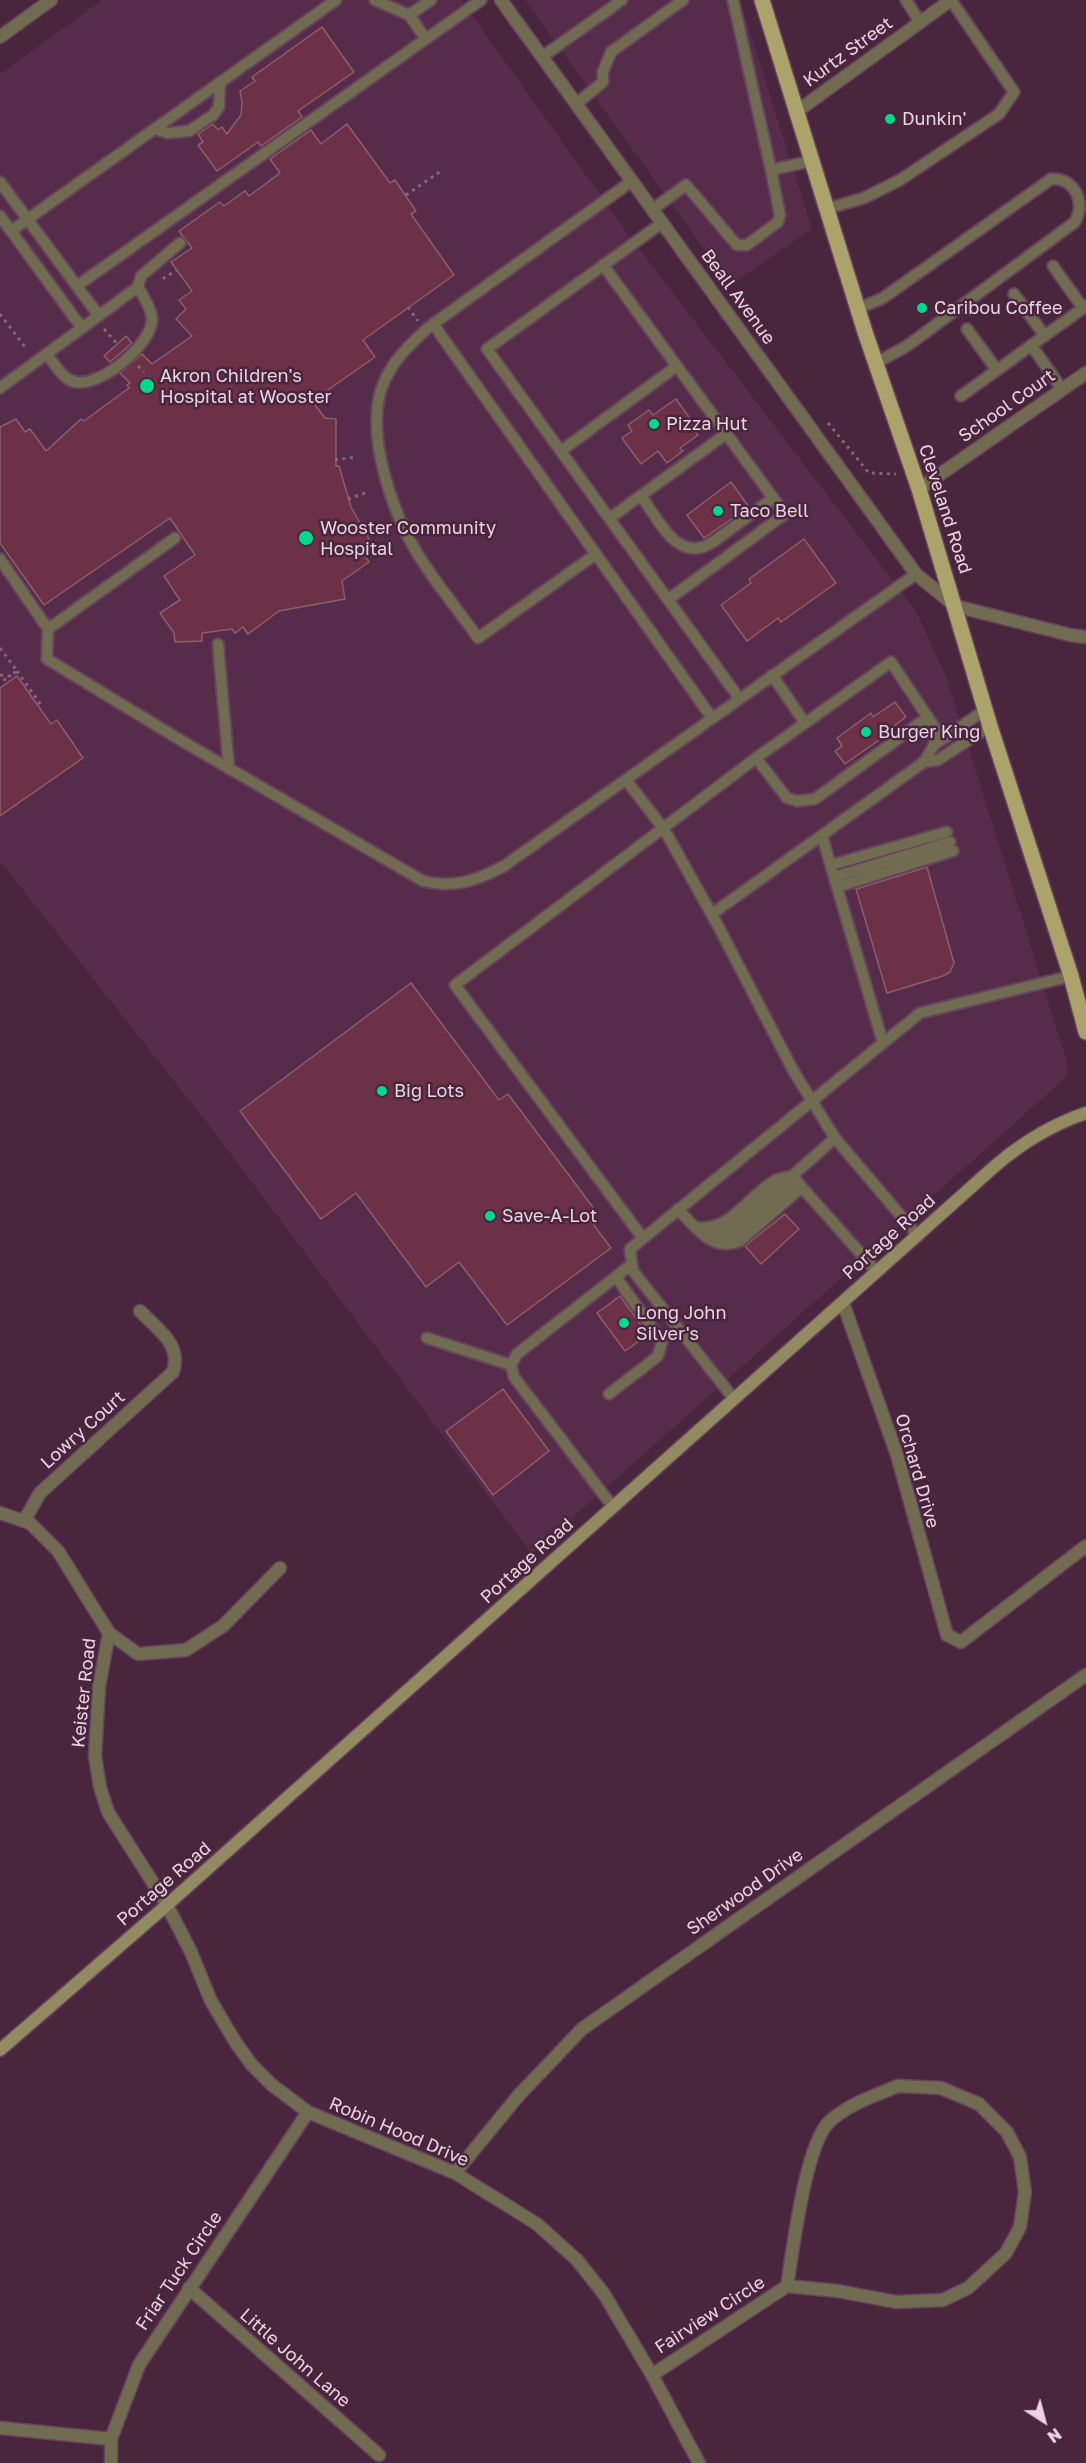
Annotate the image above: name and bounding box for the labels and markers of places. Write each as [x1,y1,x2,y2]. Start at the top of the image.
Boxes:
place label: Dunkin' [902,108,966,130]
marker: Dunkin' [883,112,897,126]
place label: Caribou Coffee [934,297,1062,319]
marker: Caribou Coffee [915,301,929,315]
place label: Akron Children's Hospital at Wooster [160,365,332,407]
marker: Akron Children's Hospital at Wooster [138,377,156,395]
place label: Pizza Hut [666,413,748,435]
marker: Pizza Hut [647,417,661,431]
place label: Taco Bell [730,500,809,522]
marker: Taco Bell [711,504,725,518]
place label: Wooster Community Hospital [320,517,496,560]
marker: Wooster Community Hospital [297,529,315,547]
place label: Burger King [878,721,980,743]
marker: Burger King [859,725,873,739]
place label: Big Lots [394,1080,464,1102]
marker: Big Lots [375,1084,389,1098]
place label: Save-A-Lot [502,1205,597,1227]
marker: Save-A-Lot [483,1209,497,1223]
place label: Long John Silver's [636,1302,726,1344]
marker: Long John Silver's [617,1316,631,1330]

